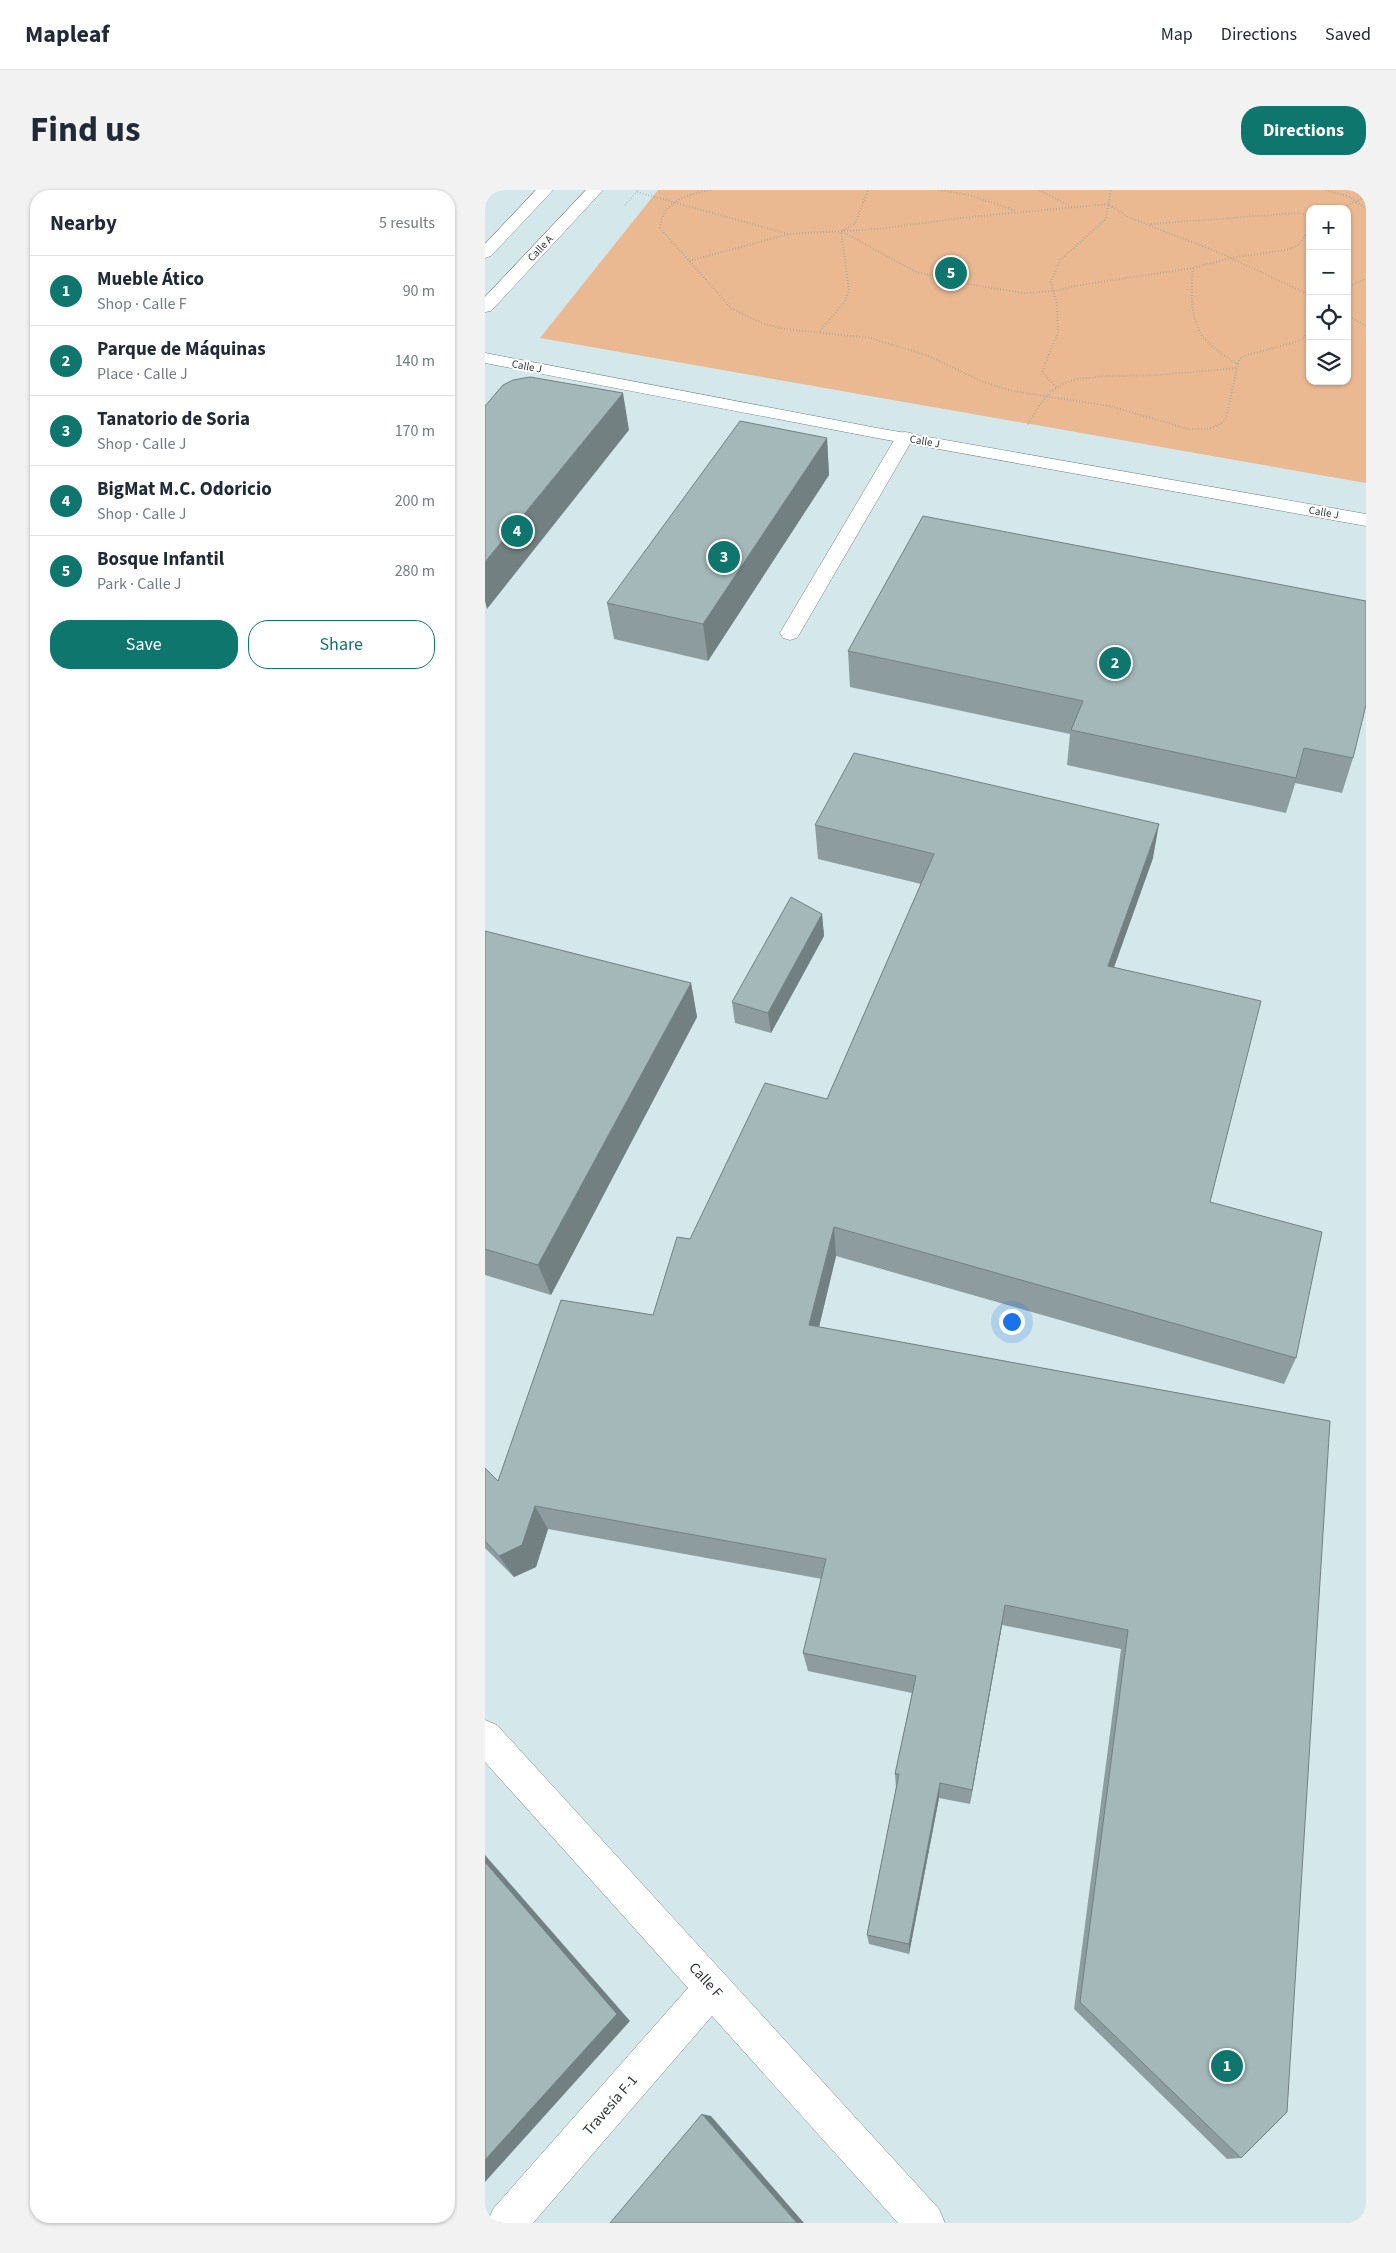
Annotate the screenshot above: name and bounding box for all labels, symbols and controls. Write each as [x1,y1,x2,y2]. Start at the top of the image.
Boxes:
text: Mapleaf [25,17,110,52]
text: Map [1161,22,1193,47]
text: Directions [1221,22,1297,47]
text: Saved [1325,22,1371,47]
text: Find us [30,105,140,155]
button: Directions [1241,106,1366,155]
map controls [1306,205,1351,385]
button: + [1306,205,1351,250]
text: Nearby [50,208,117,238]
text: 5 results [379,212,435,234]
street label: Calle A [524,232,556,265]
button: − [1306,250,1351,295]
pin: 5 [935,254,967,292]
text: Mueble Ático [97,266,204,293]
text: 1 [62,280,70,302]
text: 90 m [403,280,435,302]
text: Shop · Calle F [97,293,187,315]
button: locate [1306,295,1351,340]
text: Parque de Máquinas [97,336,266,363]
button: layers [1306,340,1351,385]
text: 2 [62,350,70,372]
text: 140 m [395,350,435,372]
street label: Calle J [511,356,543,377]
text: Place · Calle J [97,363,188,385]
text: Tanatorio de Soria [97,406,250,433]
text: 3 [62,420,70,442]
text: 170 m [395,420,435,442]
street label: Calle J [909,431,941,452]
text: Shop · Calle J [97,433,186,455]
text: BigMat M.C. Odoricio [97,476,272,503]
text: 4 [62,490,70,512]
text: 200 m [395,490,435,512]
street label: Calle J [1308,502,1340,523]
text: Shop · Calle J [97,503,186,525]
pin: 4 [501,512,533,550]
pin: 3 [708,538,740,576]
text: Bosque Infantil [97,546,224,573]
text: 5 [62,560,70,582]
text: 280 m [395,560,435,582]
text: Park · Calle J [97,573,181,595]
button: Save [50,620,238,669]
button: Share [248,620,435,669]
pin: 2 [1099,644,1131,682]
your location [999,1309,1025,1335]
street label: Calle F [684,1958,728,2003]
pin: 1 [1211,2047,1243,2085]
street label: Travesía F-1 [578,2070,643,2140]

